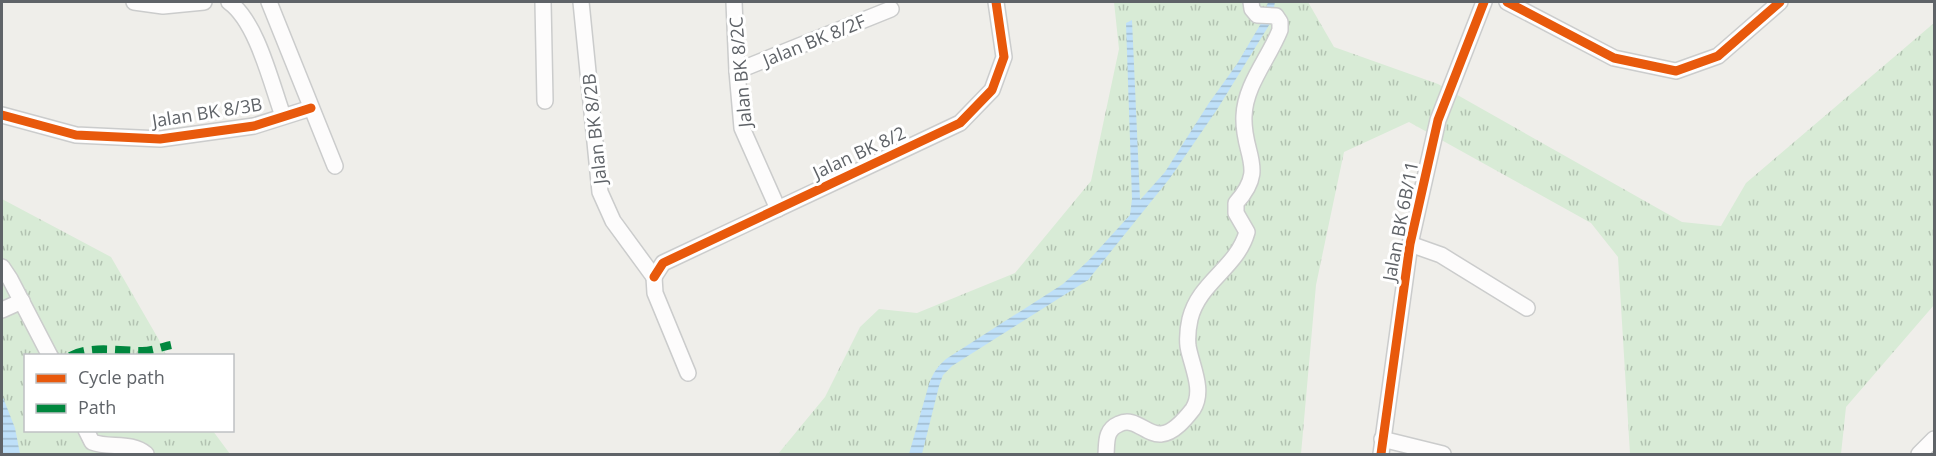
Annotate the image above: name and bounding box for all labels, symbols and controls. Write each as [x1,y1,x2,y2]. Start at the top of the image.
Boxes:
street label: Jalan BK 8/2F [757,8,869,72]
street label: Jalan BK 8/2C [723,16,757,130]
street label: Jalan BK 8/2B [576,72,612,188]
street label: Jalan BK 8/3B [148,91,264,133]
street label: Jalan BK 8/2 [807,120,909,185]
street label: Jalan BK 6B/11 [1376,159,1423,285]
legend [24,354,234,432]
text: Cycle path [78,365,165,389]
text: Path [78,395,116,419]

